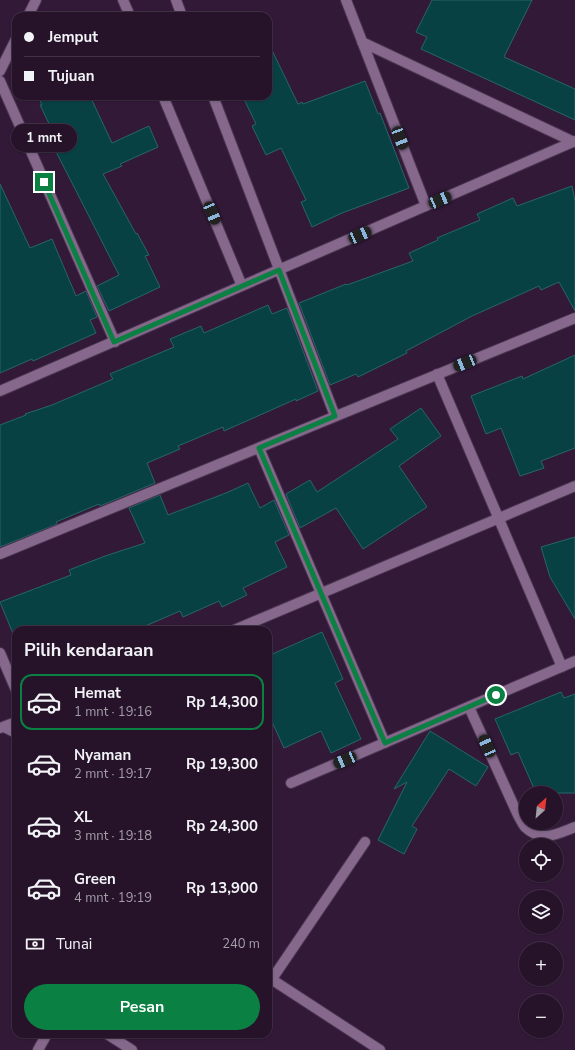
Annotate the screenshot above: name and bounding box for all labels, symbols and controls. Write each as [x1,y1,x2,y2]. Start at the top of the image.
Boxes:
text: Jemput [48,27,98,47]
text: Tujuan [48,66,94,86]
callout: 1 mnt [11,124,77,152]
car [390,125,410,151]
text: 1 mnt [26,129,62,147]
route end [35,173,53,191]
car [427,190,453,210]
car [202,200,222,226]
car [347,225,373,245]
car [452,353,478,373]
text: Pilih kendaraan [24,638,154,662]
text: Hemat [74,683,121,703]
icon: car [26,684,62,720]
route start [487,686,505,704]
text: Rp 14,300 [186,692,258,712]
text: 1 mnt · 19:16 [74,703,152,721]
car [477,733,497,759]
text: Nyaman [74,745,131,765]
icon: car [26,746,62,782]
car [332,750,358,770]
text: Rp 19,300 [186,754,258,774]
text: 2 mnt · 19:17 [74,765,152,783]
north arrow [519,786,563,830]
map controls [519,786,563,1038]
text: XL [74,807,93,827]
icon: car [26,808,62,844]
text: Rp 24,300 [186,816,258,836]
text: 3 mnt · 19:18 [74,827,152,845]
button: locate [519,838,563,882]
text: Green [74,869,116,889]
icon: car [26,870,62,906]
text: Rp 13,900 [186,878,258,898]
text: 4 mnt · 19:19 [74,889,152,907]
button: layers [519,890,563,934]
icon: cash [24,933,46,955]
text: Tunai [56,934,92,954]
text: 240 m [222,935,260,953]
button: + [519,942,563,986]
button: Pesan [24,984,260,1030]
button: − [519,994,563,1038]

